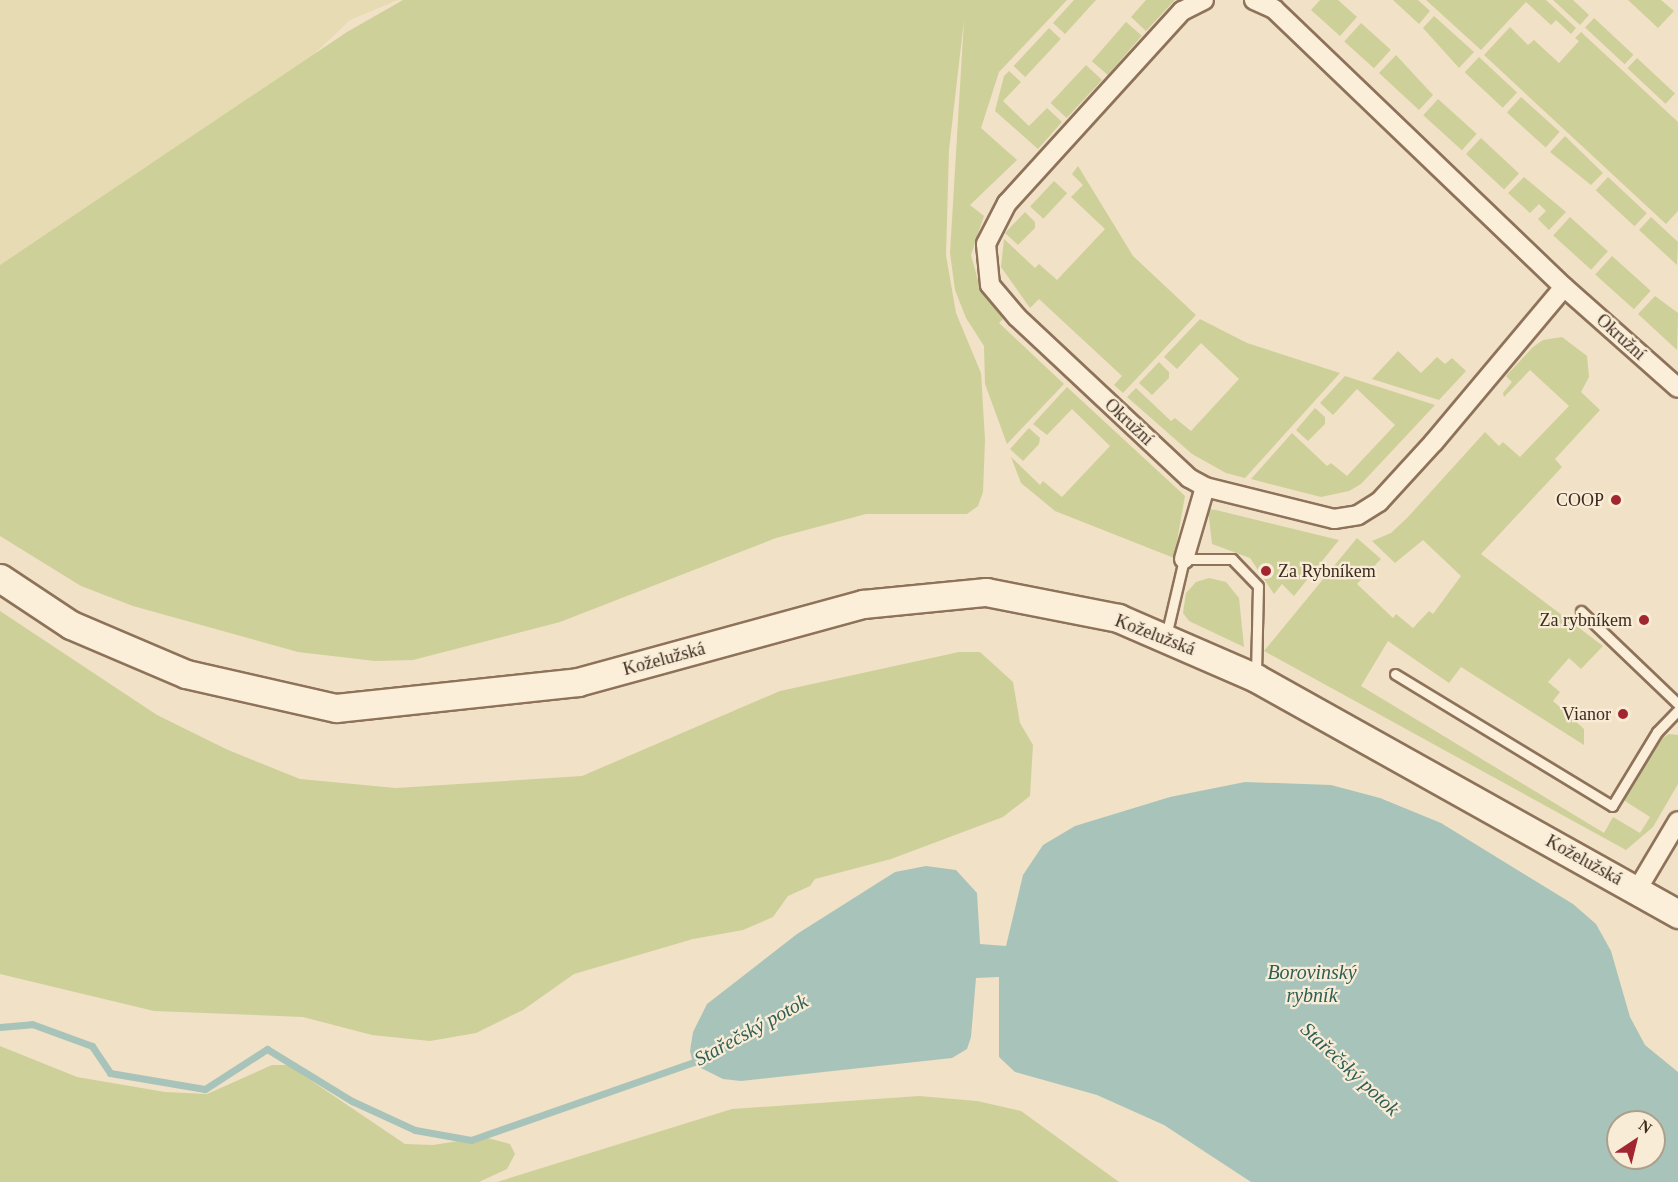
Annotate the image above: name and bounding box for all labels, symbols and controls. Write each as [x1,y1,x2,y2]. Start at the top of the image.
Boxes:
street label: Okružní [1592,309,1650,365]
street label: Okružní [1100,394,1158,450]
place label: COOP [1556,489,1604,511]
marker: COOP [1609,493,1623,507]
place label: Za Rybníkem [1278,560,1376,582]
marker: Za Rybníkem [1259,564,1273,578]
place label: Za rybníkem [1540,609,1632,631]
street label: Koželužská [1112,610,1198,660]
marker: Za rybníkem [1637,613,1651,627]
street label: Koželužská [621,638,707,680]
place label: Vianor [1562,703,1611,725]
marker: Vianor [1616,707,1630,721]
street label: Koželužská [1542,830,1626,890]
water label: Borovinský rybník [1267,961,1357,1008]
water label: Stařečský potok [690,989,812,1071]
water label: Stařečský potok [1296,1017,1404,1121]
north arrow [1606,1110,1666,1170]
text: N [1636,1116,1655,1137]

